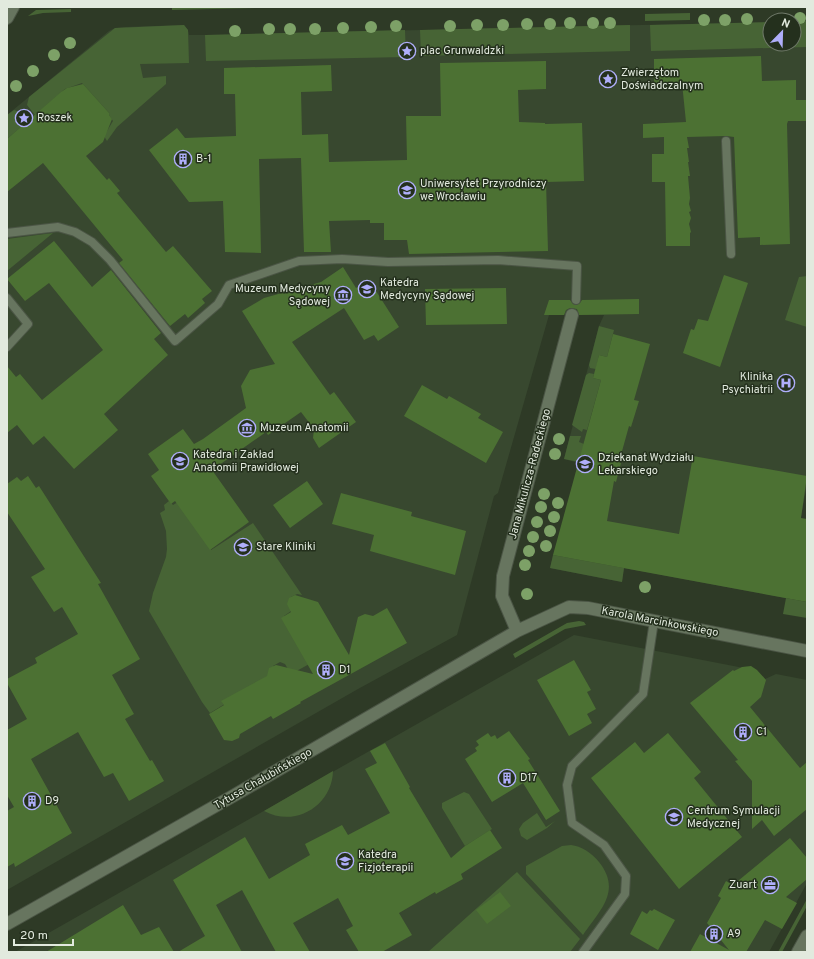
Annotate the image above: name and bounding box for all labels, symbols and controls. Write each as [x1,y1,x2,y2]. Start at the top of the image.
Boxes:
north arrow [762,12,802,52]
text: N [779,16,792,32]
place icon: plac Grunwaldzki [397,41,417,61]
place label: plac Grunwaldzki [420,44,504,58]
place label: Zwierzętom Doświadczalnym [621,66,703,93]
place icon: Zwierzętom Doświadczalnym [598,69,618,89]
place icon: Roszek [14,108,34,128]
place label: Roszek [37,111,72,125]
building icon: B-1 [173,149,193,169]
place label: B-1 [196,152,212,166]
place label: Uniwersytet Przyrodniczy we Wrocławiu [420,177,547,204]
school or university icon: Uniwersytet Przyrodniczy we Wrocławiu [397,180,417,200]
place label: Katedra Medycyny Sądowej [380,276,474,303]
school or university icon: Katedra Medycyny Sądowej [357,279,377,299]
place label: Muzeum Medycyny Sądowej [235,282,330,309]
museum icon: Muzeum Medycyny Sądowej [333,285,353,305]
place label: Klinika Psychiatrii [722,370,773,397]
hospital icon: Klinika Psychiatrii [776,373,796,393]
street label: Jana Mikulicza-Radeckiego [506,407,554,541]
museum icon: Muzeum Anatomii [237,418,257,438]
place label: Muzeum Anatomii [260,421,349,435]
place label: Katedra i Zakład Anatomii Prawidłowej [193,448,299,475]
school or university icon: Katedra i Zakład Anatomii Prawidłowej [170,451,190,471]
place label: Dziekanat Wydziału Lekarskiego [598,451,694,478]
school or university icon: Dziekanat Wydziału Lekarskiego [575,454,595,474]
school or university icon: Stare Kliniki [233,537,253,557]
place label: Stare Kliniki [256,540,316,554]
street label: Karola Marcinkowskiego [600,604,720,640]
building icon: D1 [316,660,336,680]
place label: D1 [339,663,351,677]
building icon: C1 [733,722,753,742]
place label: C1 [756,725,767,739]
street label: Tytusa Chałubińskiego [211,745,315,813]
building icon: D17 [497,768,517,788]
place label: D17 [520,771,538,785]
building icon: D9 [22,791,42,811]
place label: D9 [45,794,59,808]
place label: Centrum Symulacji Medycznej [687,804,780,831]
school or university icon: Centrum Symulacji Medycznej [664,807,684,827]
place label: Katedra Fizjoterapii [358,848,413,875]
school or university icon: Katedra Fizjoterapii [335,851,355,871]
office icon: Zuart [760,875,780,895]
place label: Zuart [729,878,757,892]
scale bar [14,921,73,947]
building icon: A9 [704,924,724,944]
place label: A9 [727,927,741,941]
text: 20 m [20,928,48,944]

